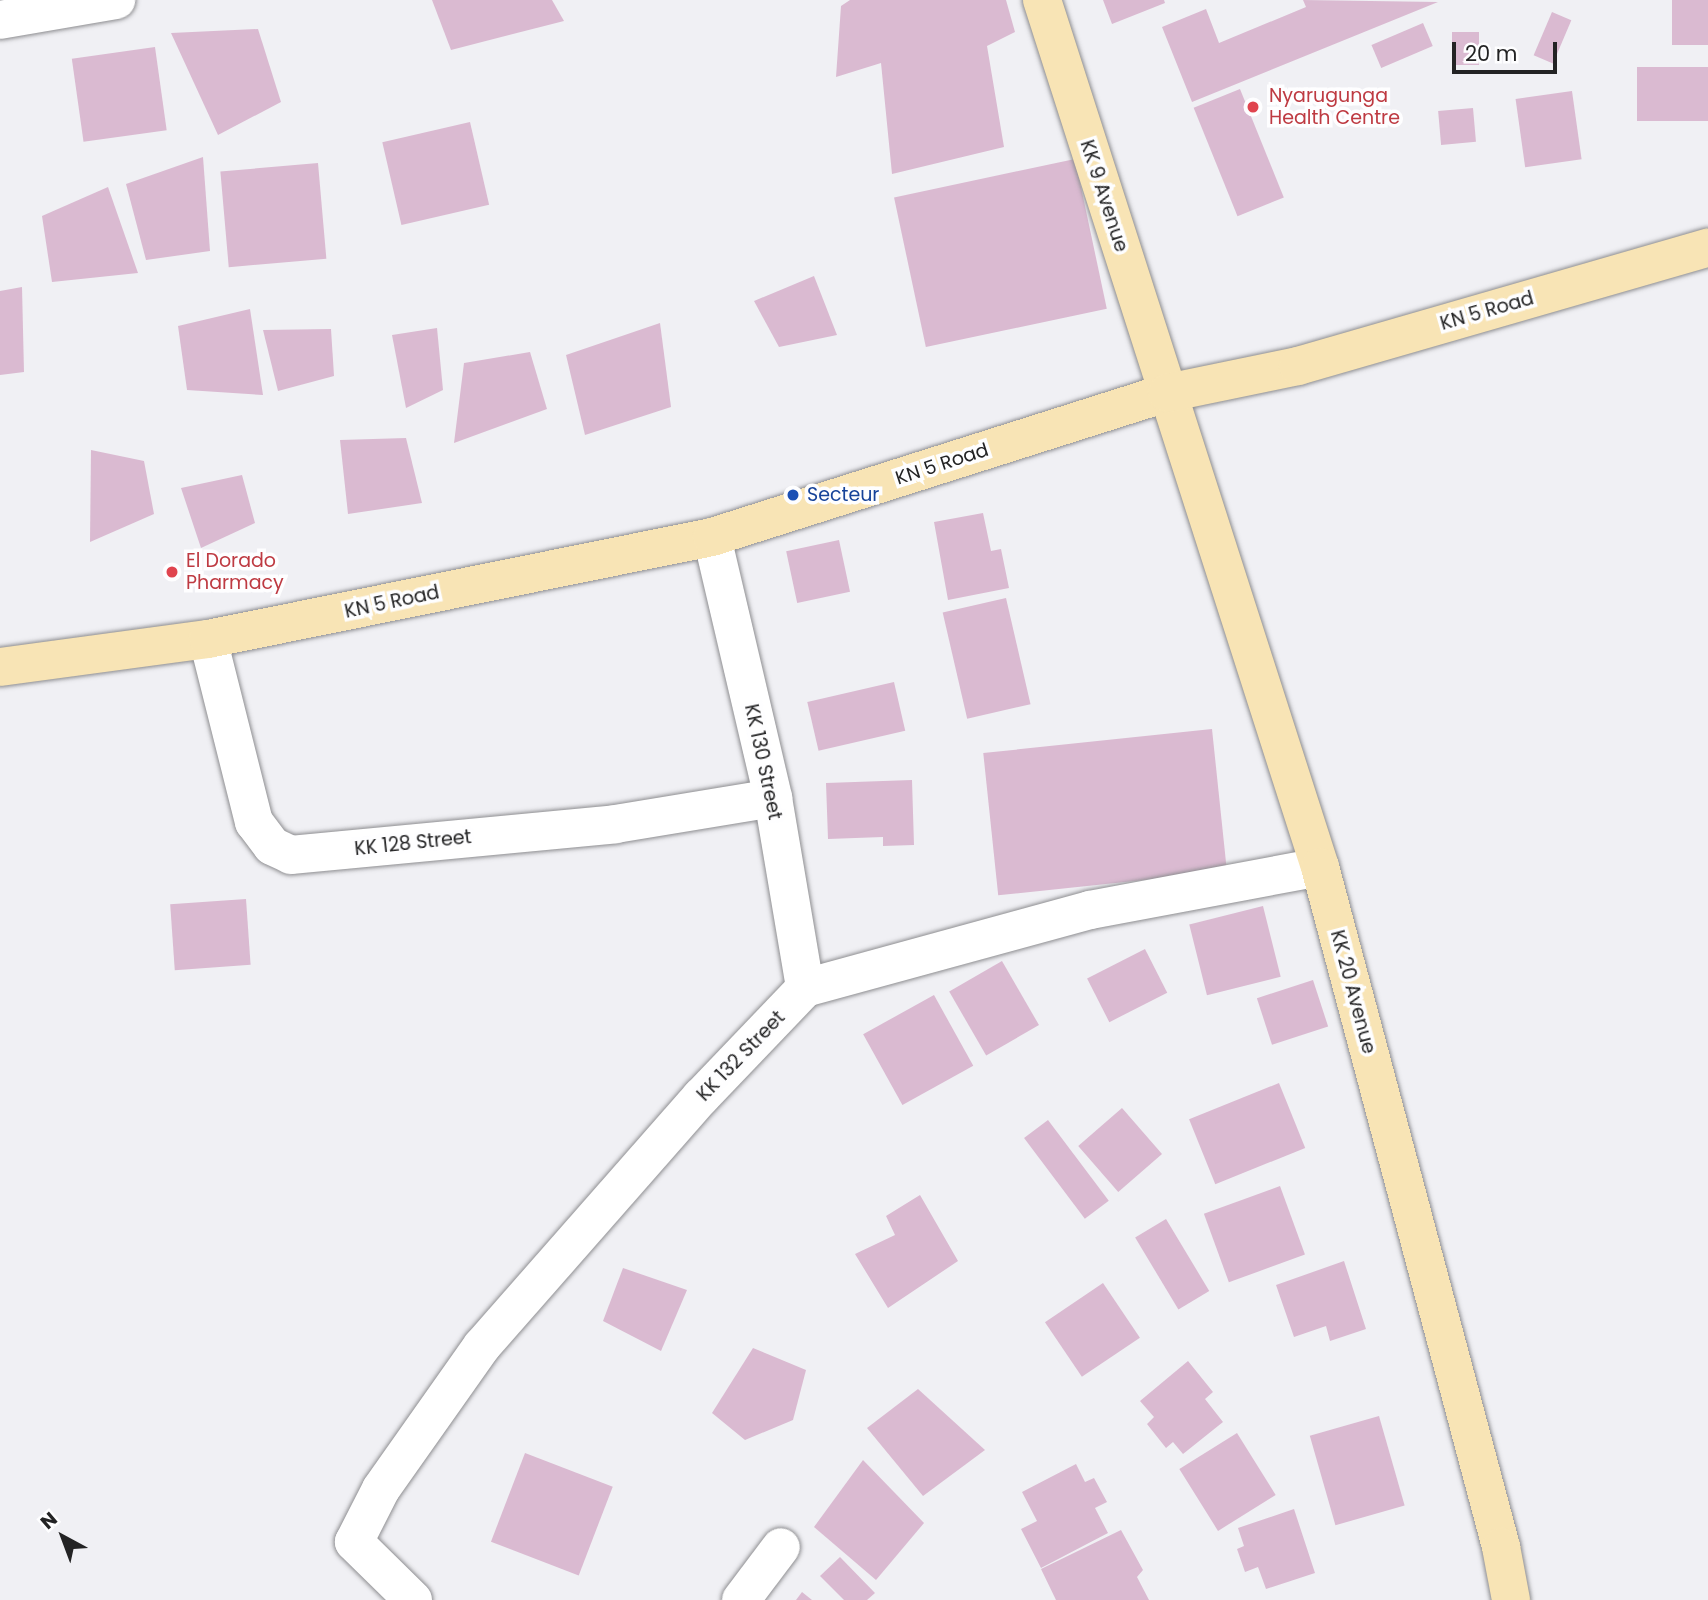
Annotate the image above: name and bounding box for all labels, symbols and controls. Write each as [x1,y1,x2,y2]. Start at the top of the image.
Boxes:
scale bar [1456,28,1561,72]
text: 20 m [1465,39,1518,68]
place label: Nyarugunga Health Centre [1269,85,1400,129]
marker: Nyarugunga Health Centre [1243,97,1263,117]
street label: KK 9 Avenue [1075,137,1133,255]
street label: KN 5 Road [1438,287,1536,335]
street label: KN 5 Road [893,438,991,490]
place label: Secteur [807,484,879,506]
marker: Secteur [785,487,801,503]
place label: El Dorado Pharmacy [186,550,284,594]
marker: El Dorado Pharmacy [164,564,180,580]
street label: KN 5 Road [343,581,441,623]
street label: KK 130 Street [740,702,786,822]
street label: KK 128 Street [353,826,473,860]
street label: KK 20 Avenue [1326,928,1380,1056]
street label: KK 132 Street [692,1006,790,1106]
north arrow [28,1502,98,1572]
text: N [35,1506,63,1536]

